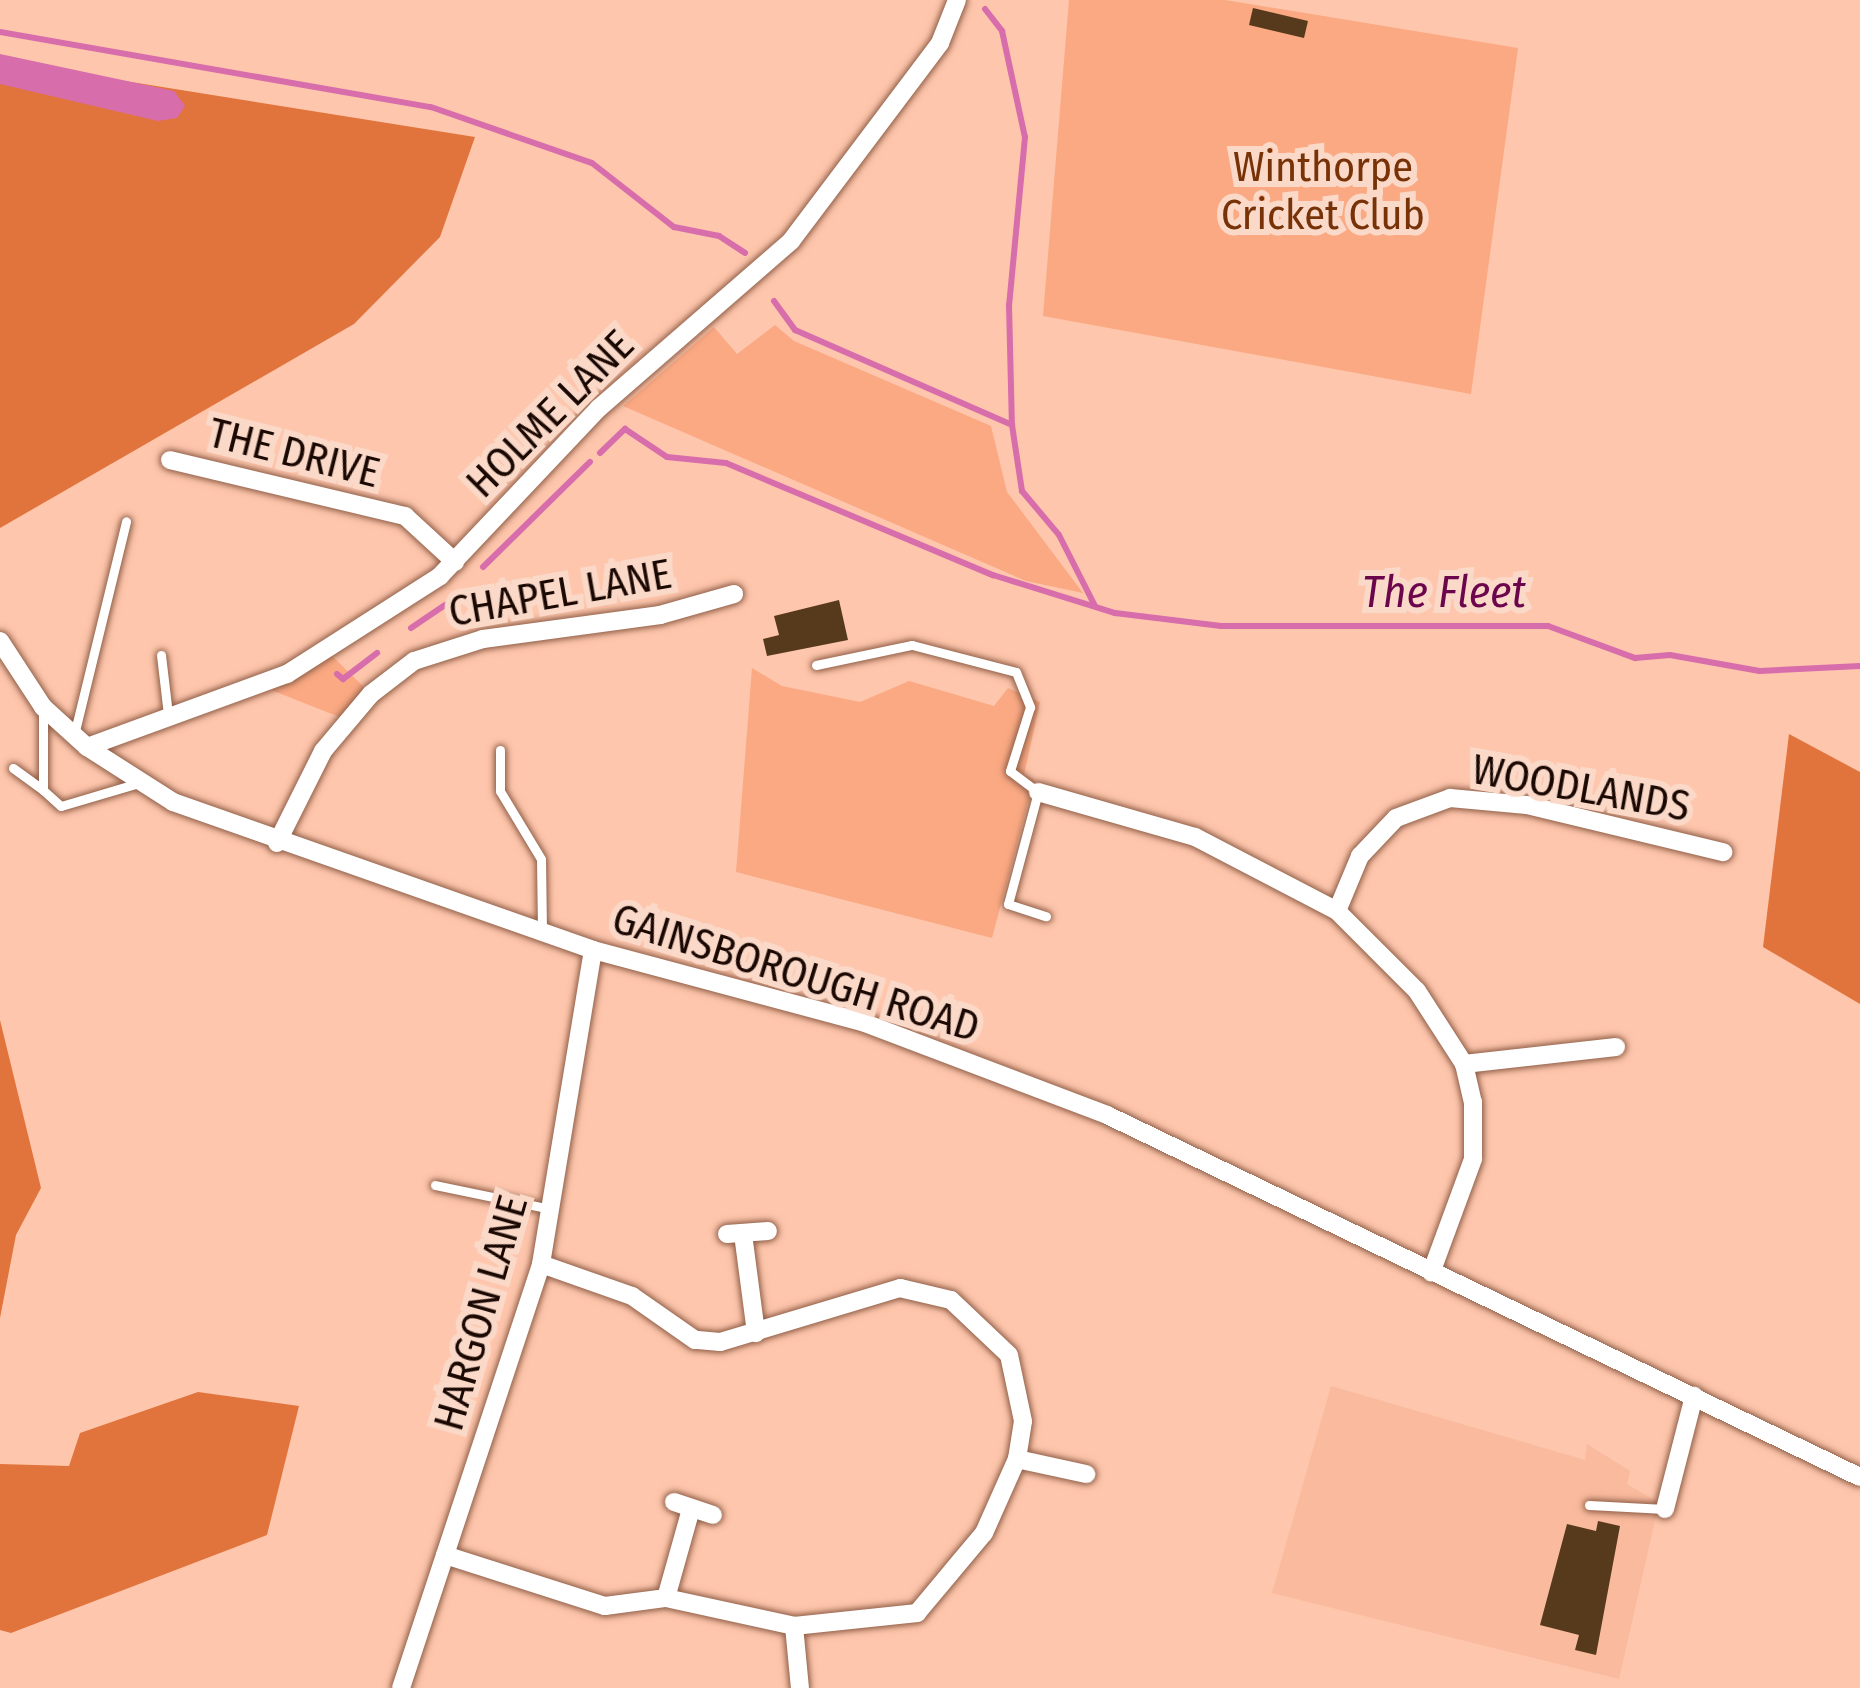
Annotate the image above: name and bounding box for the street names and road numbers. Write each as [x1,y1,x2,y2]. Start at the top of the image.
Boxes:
street label: HOLME LANE [456,320,644,508]
street label: THE DRIVE [204,408,384,498]
street label: CHAPEL LANE [445,549,675,637]
street label: WOODLANDS [1468,744,1694,832]
street label: GAINSBOROUGH ROAD [607,893,985,1053]
street label: HARGON LANE [423,1190,539,1436]

